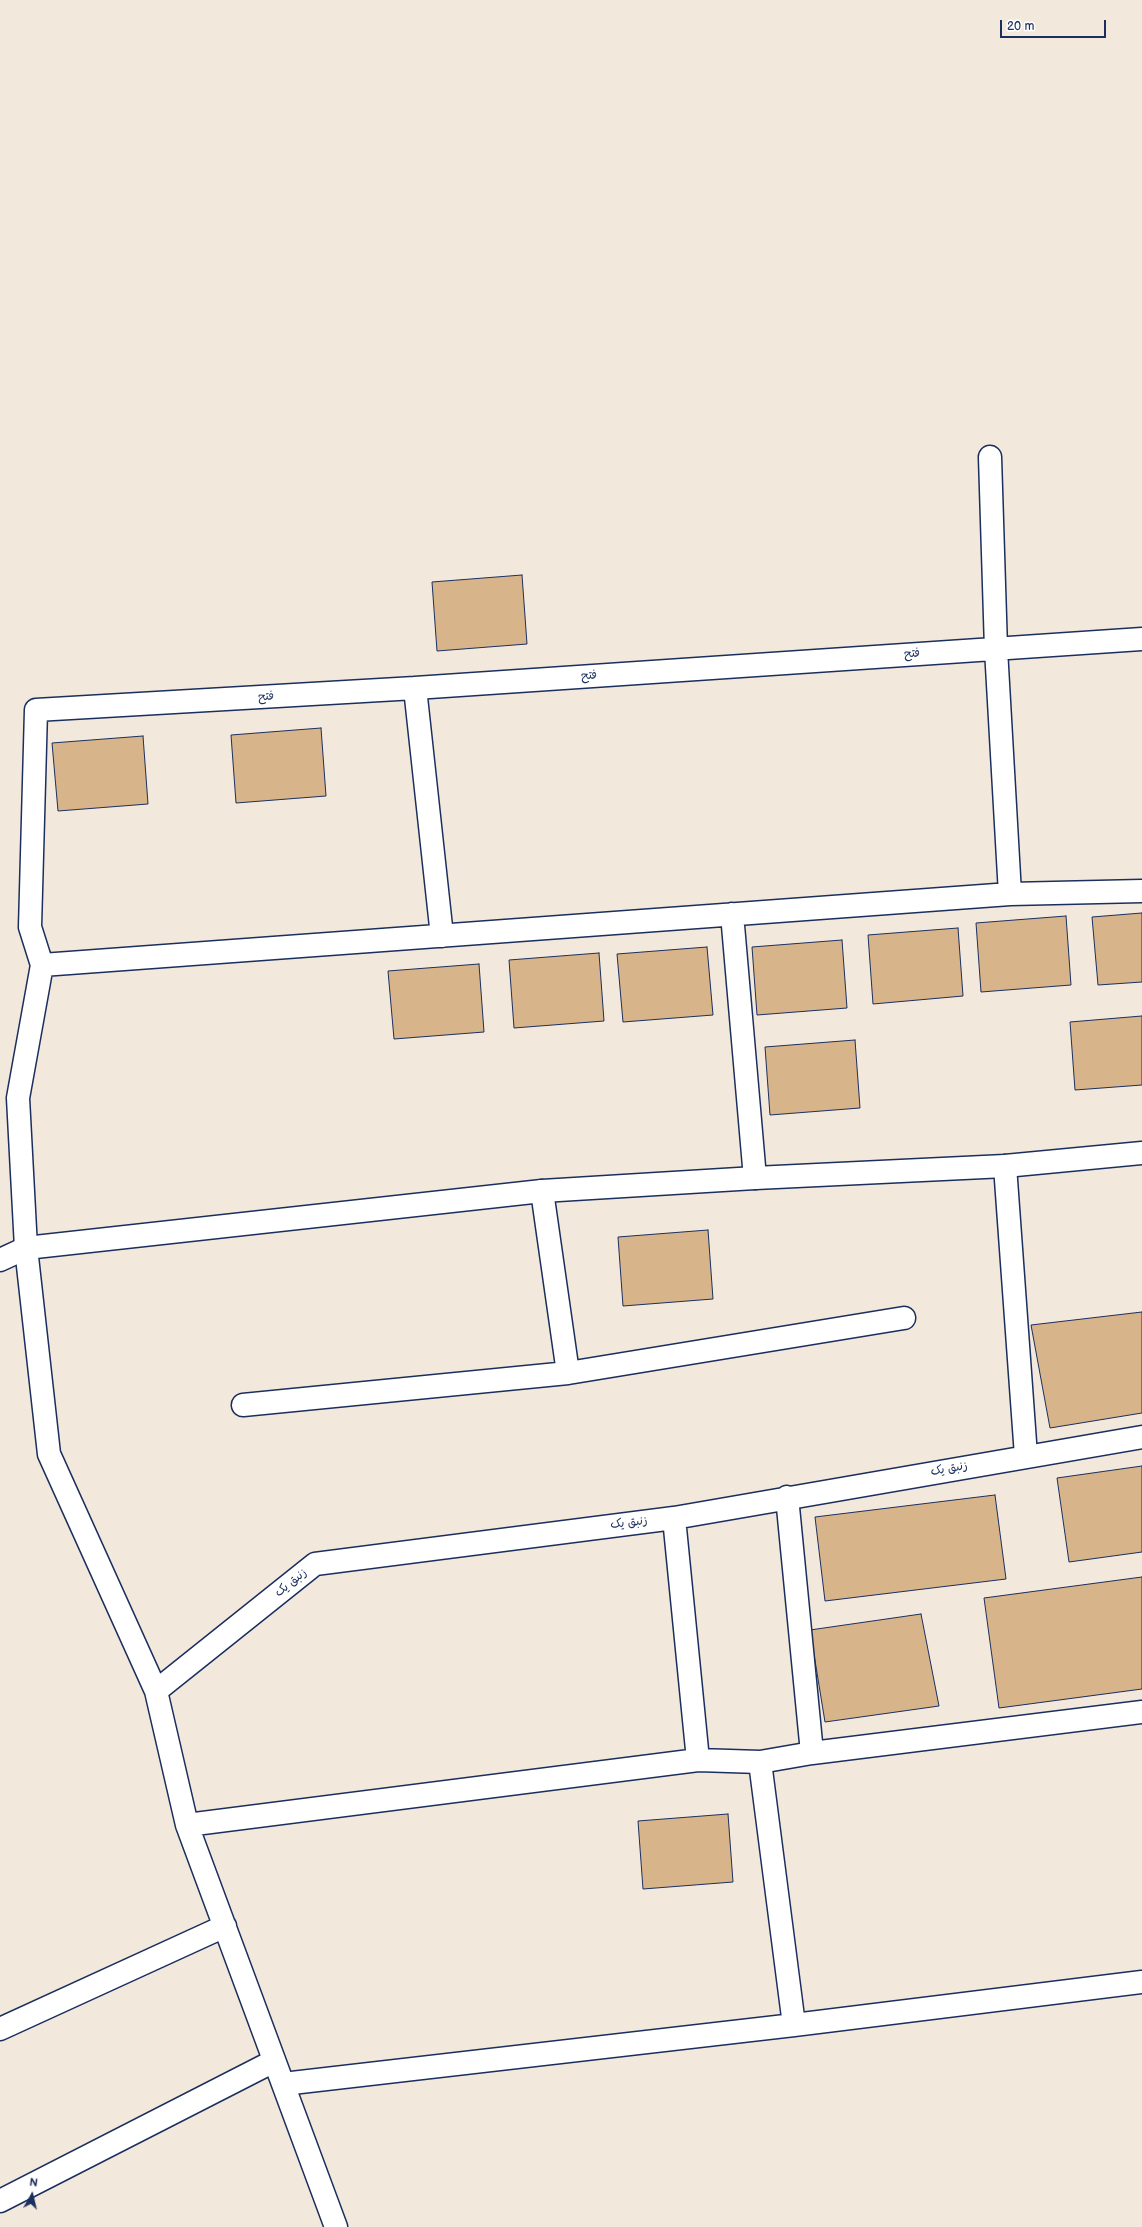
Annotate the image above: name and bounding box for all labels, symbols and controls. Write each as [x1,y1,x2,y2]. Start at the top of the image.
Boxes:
scale bar [1002,12,1108,38]
text: 20 m [1007,19,1034,34]
street label: فتح [904,646,920,662]
street label: فتح [581,668,597,684]
street label: فتح [258,689,274,705]
street label: زنبق یک [929,1459,969,1479]
street label: زنبق یک [610,1514,648,1532]
street label: زنبق یک [272,1566,310,1600]
north arrow [12,2175,52,2215]
text: N [29,2176,39,2190]

